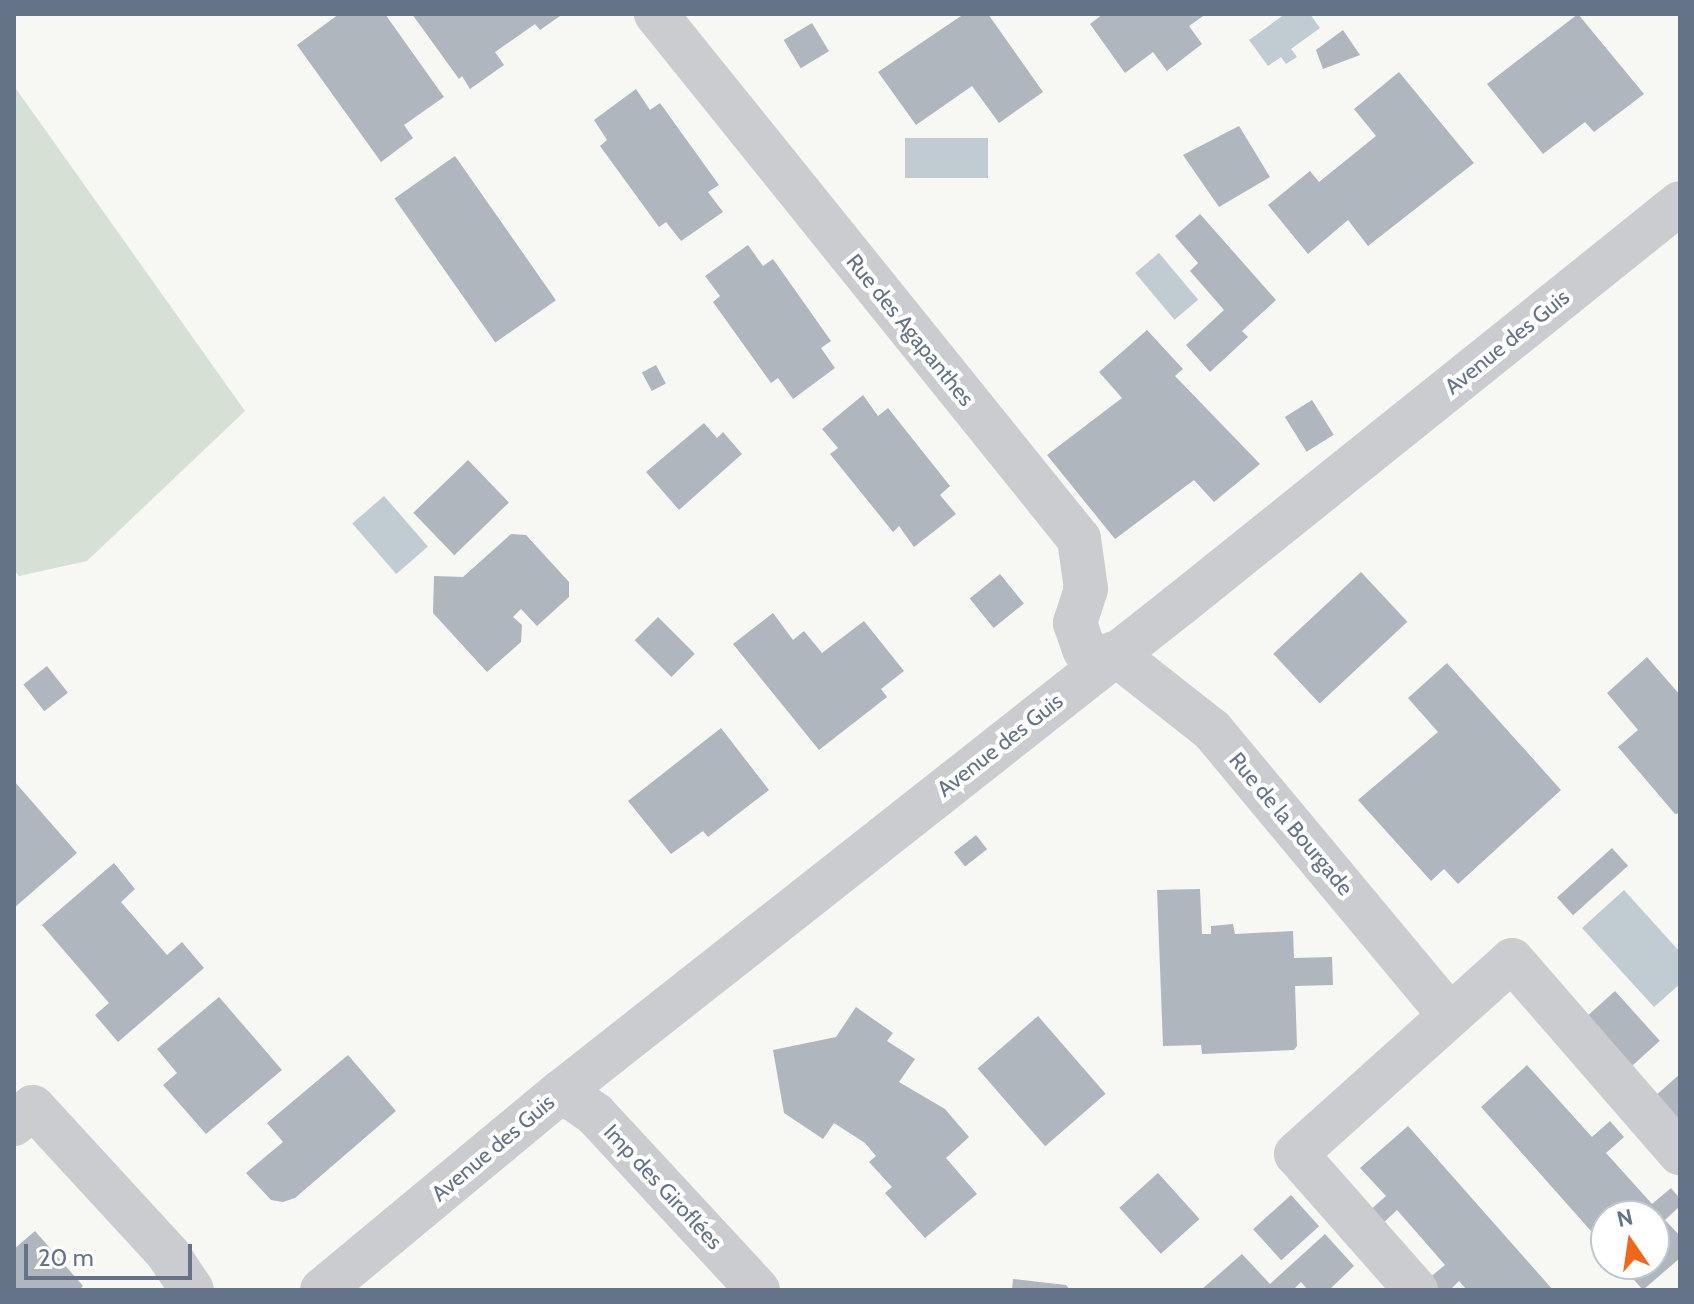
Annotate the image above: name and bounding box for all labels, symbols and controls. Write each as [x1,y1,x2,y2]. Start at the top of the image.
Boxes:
street label: Rue des Agapanthes [841,249,979,411]
street label: Avenue des Guis [1440,284,1574,400]
street label: Avenue des Guis [932,688,1068,802]
street label: Rue de la Bourgade [1224,747,1358,901]
street label: Avenue des Guis [426,1089,560,1207]
street label: Imp des Giroflées [598,1119,728,1255]
north arrow [1590,1200,1670,1280]
text: N [1614,1203,1636,1233]
scale bar [28,1228,196,1278]
text: 20 m [38,1243,94,1272]

